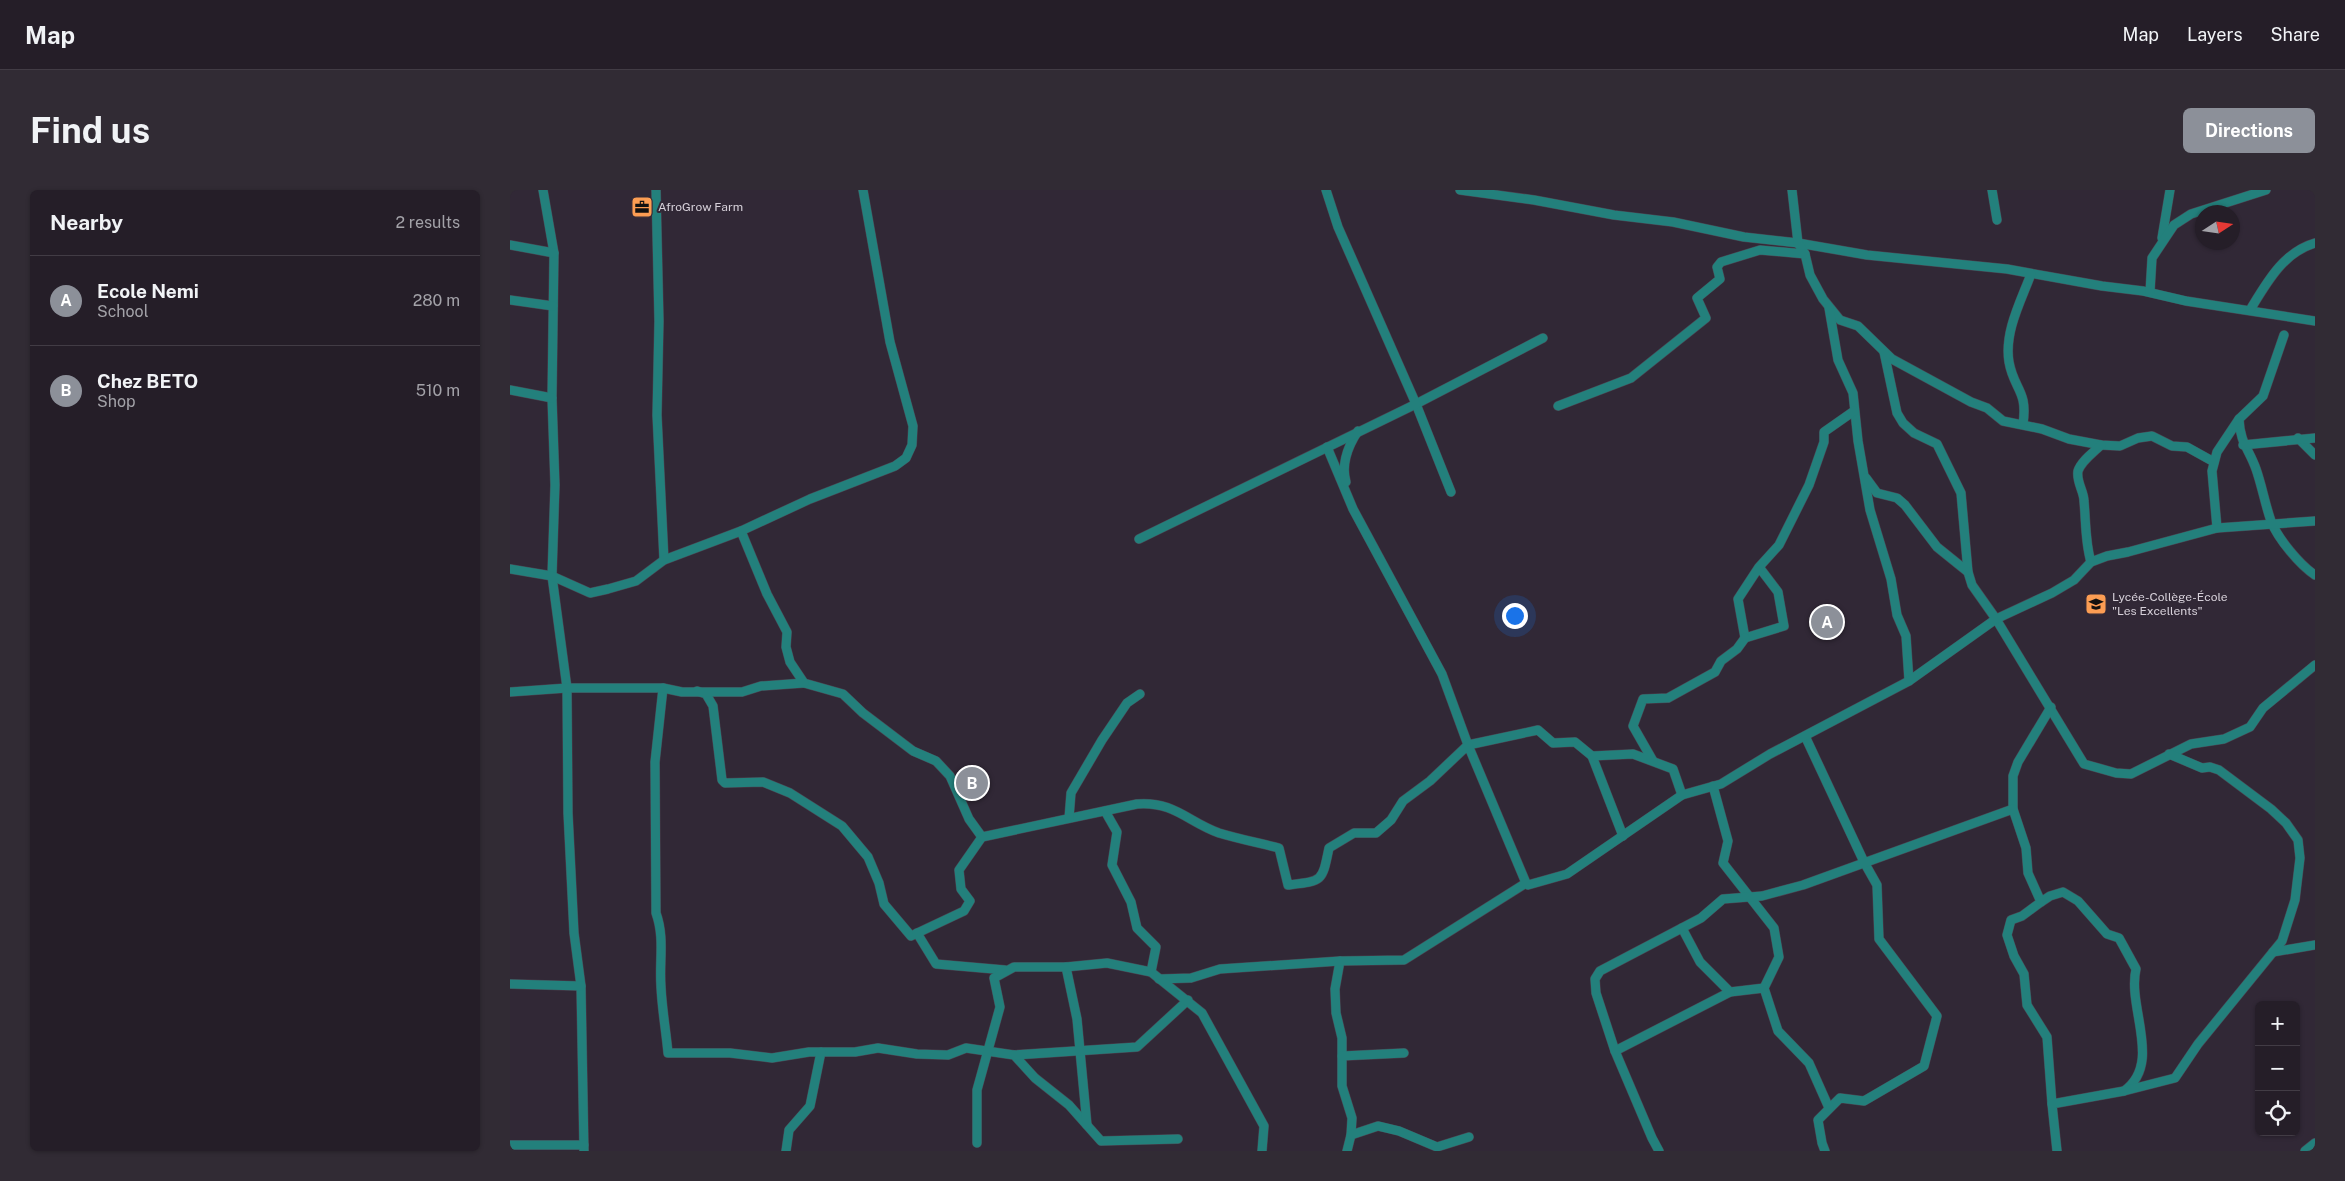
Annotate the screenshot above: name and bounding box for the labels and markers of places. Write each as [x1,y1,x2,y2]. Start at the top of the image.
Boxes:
office icon: AfroGrow Farm [630,195,654,219]
place label: AfroGrow Farm [658,200,743,214]
place label: Lycée-Collège-École "Les Excellents" [2112,590,2228,618]
school or university icon: Lycée-Collège-École "Les Excellents" [2084,592,2108,616]
pin: A [1811,603,1843,641]
pin: B [956,764,988,802]

